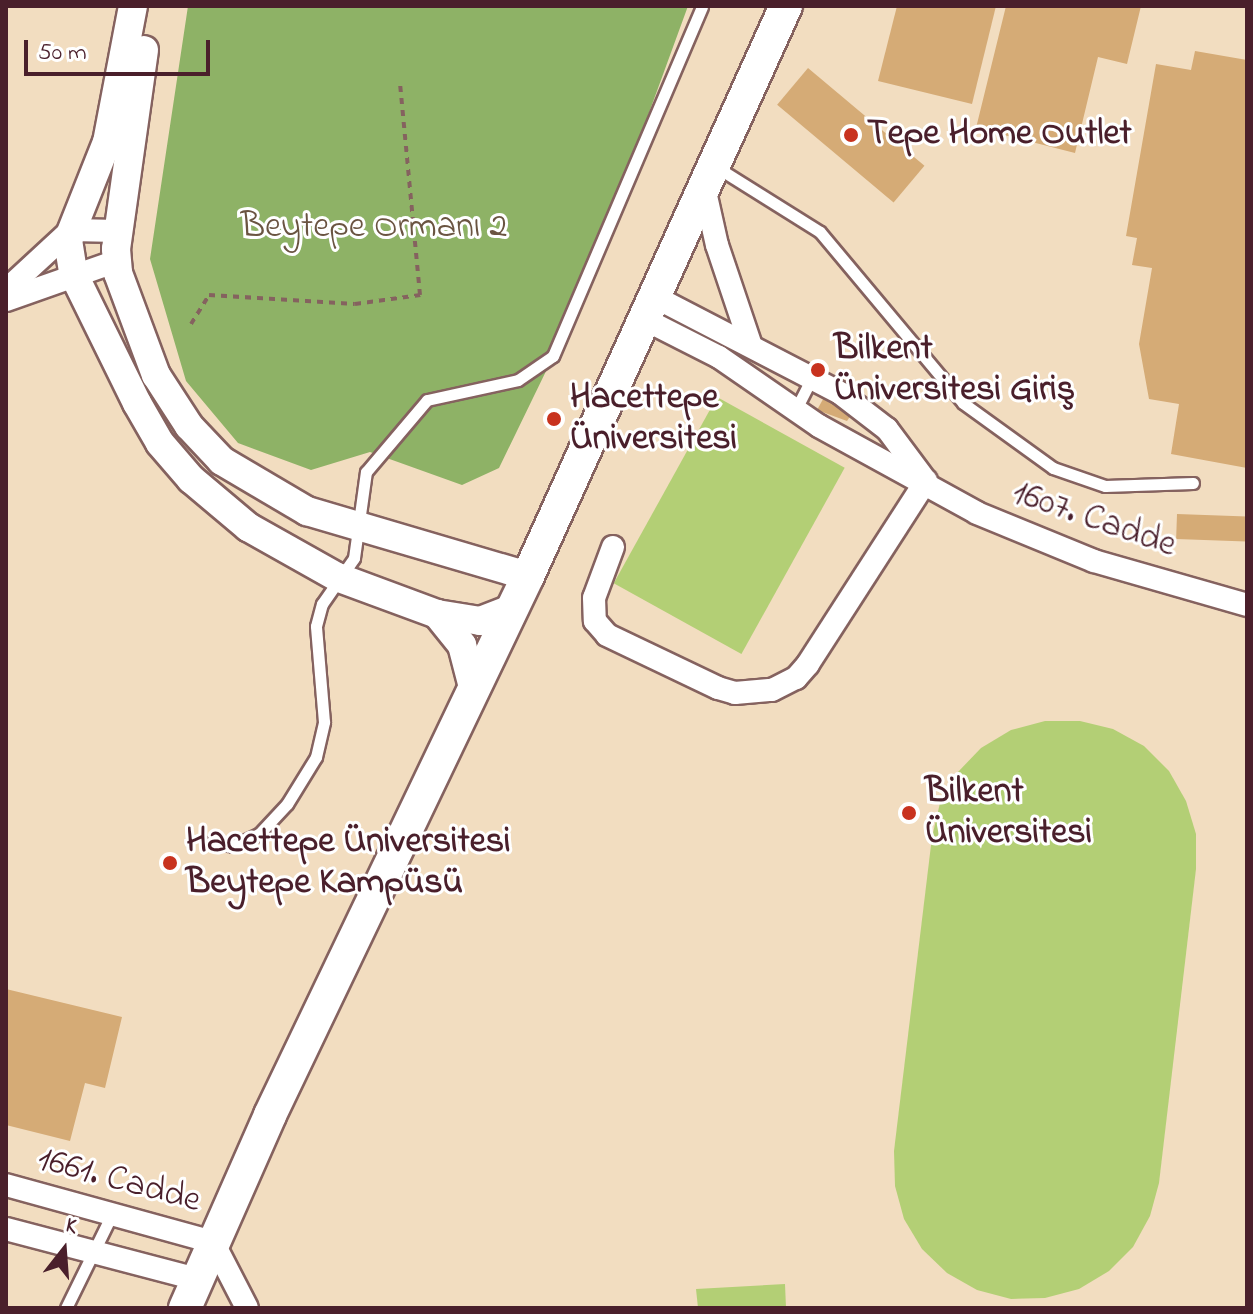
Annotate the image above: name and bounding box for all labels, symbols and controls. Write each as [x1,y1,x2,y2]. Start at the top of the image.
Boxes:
scale bar [28,24,214,74]
text: 50 m [38,36,87,71]
place label: Tepe Home Outlet [867,113,1132,157]
marker: Tepe Home Outlet [842,126,860,144]
park label: Beytepe Ormanı 2 [241,206,507,250]
place label: Bilkent Üniversitesi Giriş [834,327,1075,412]
marker: Bilkent Üniversitesi Giriş [809,361,827,379]
place label: Hacettepe Üniversitesi [570,376,737,461]
marker: Hacettepe Üniversitesi [545,410,563,428]
street label: 1607. Cadde [1007,472,1181,568]
place label: Bilkent Üniversitesi [925,770,1092,855]
marker: Bilkent Üniversitesi [900,804,918,822]
place label: Hacettepe Üniversitesi Beytepe Kampüsü [186,820,511,905]
marker: Hacettepe Üniversitesi Beytepe Kampüsü [161,854,179,872]
street label: 1661. Cadde [33,1139,205,1223]
north arrow [24,1210,104,1290]
text: K [61,1210,81,1244]

